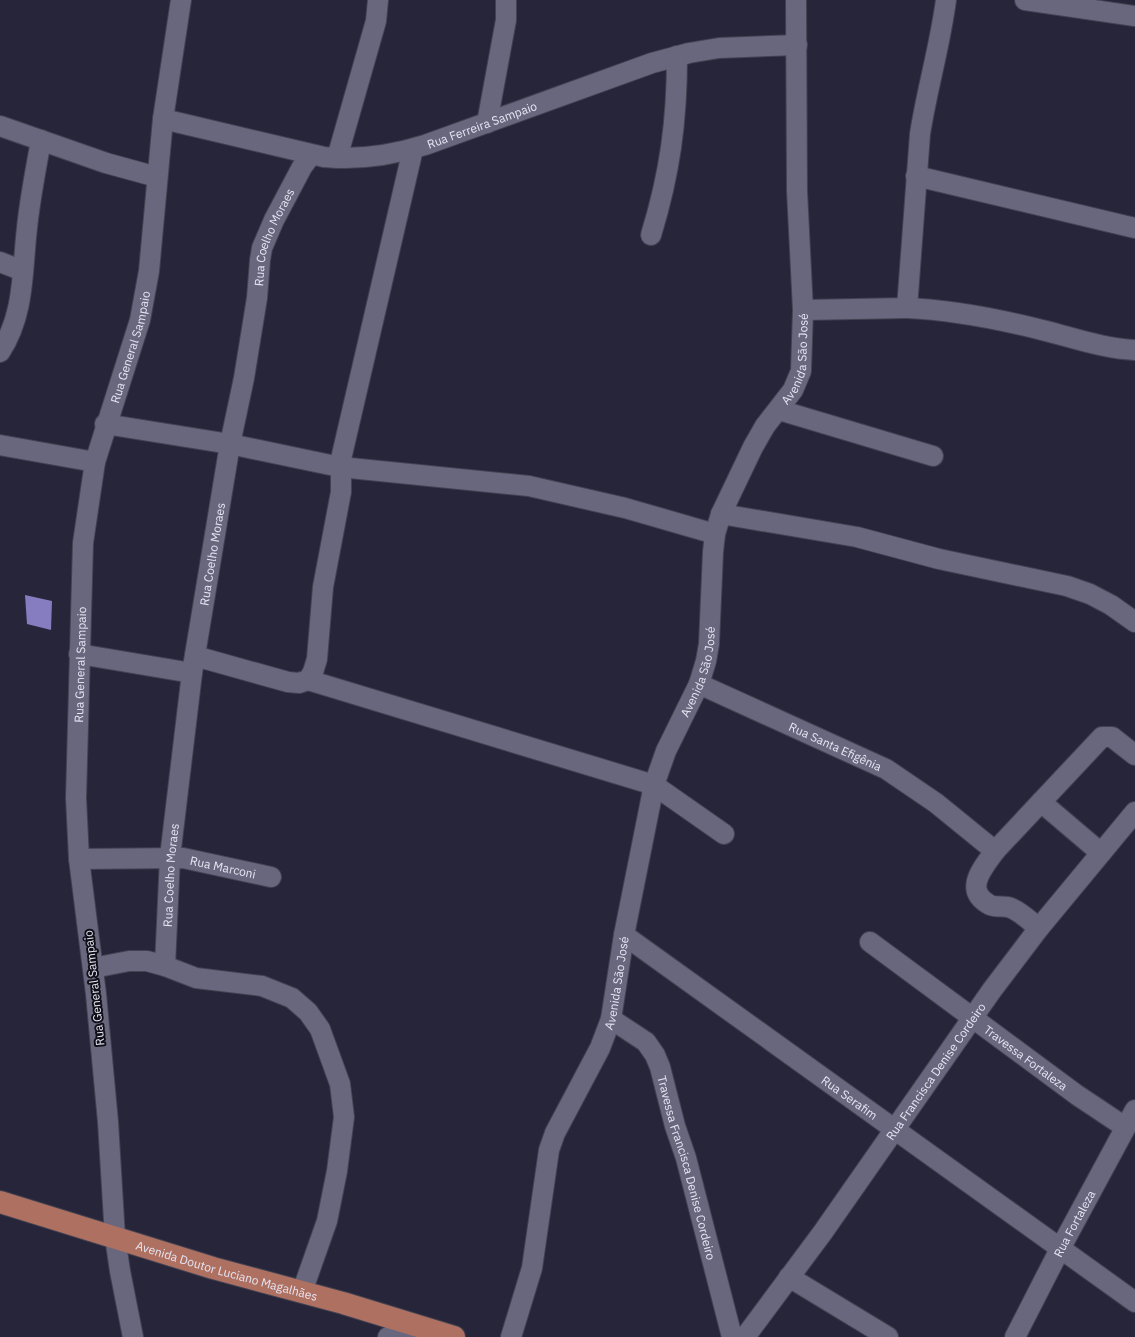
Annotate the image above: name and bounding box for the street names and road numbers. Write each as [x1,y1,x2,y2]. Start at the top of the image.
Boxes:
street label: Rua Ferreira Sampaio [425,98,539,151]
street label: Rua Coelho Moraes [250,185,297,287]
street label: Rua General Sampaio [107,289,153,405]
street label: Avenida São José [777,313,810,407]
street label: Rua Coelho Moraes [196,501,228,607]
street label: Rua General Sampaio [71,606,89,723]
street label: Avenida São José [677,626,717,719]
street label: Rua Santa Efigênia [787,718,885,774]
street label: Rua Coelho Moraes [159,822,181,927]
street label: Rua Marconi [189,852,257,881]
street label: Rua General Sampaio [80,929,108,1046]
street label: Avenida São José [600,935,631,1032]
street label: Rua Francisca Denise Cordeiro [882,999,989,1143]
street label: Travessa Fortaleza [981,1021,1071,1094]
street label: Rua Serafim [819,1072,881,1122]
street label: Travessa Francisca Denise Cordeiro [655,1074,719,1262]
street label: Rua Fortaleza [1050,1187,1098,1259]
street label: Avenida Doutor Luciano Magalhães [134,1237,319,1303]

